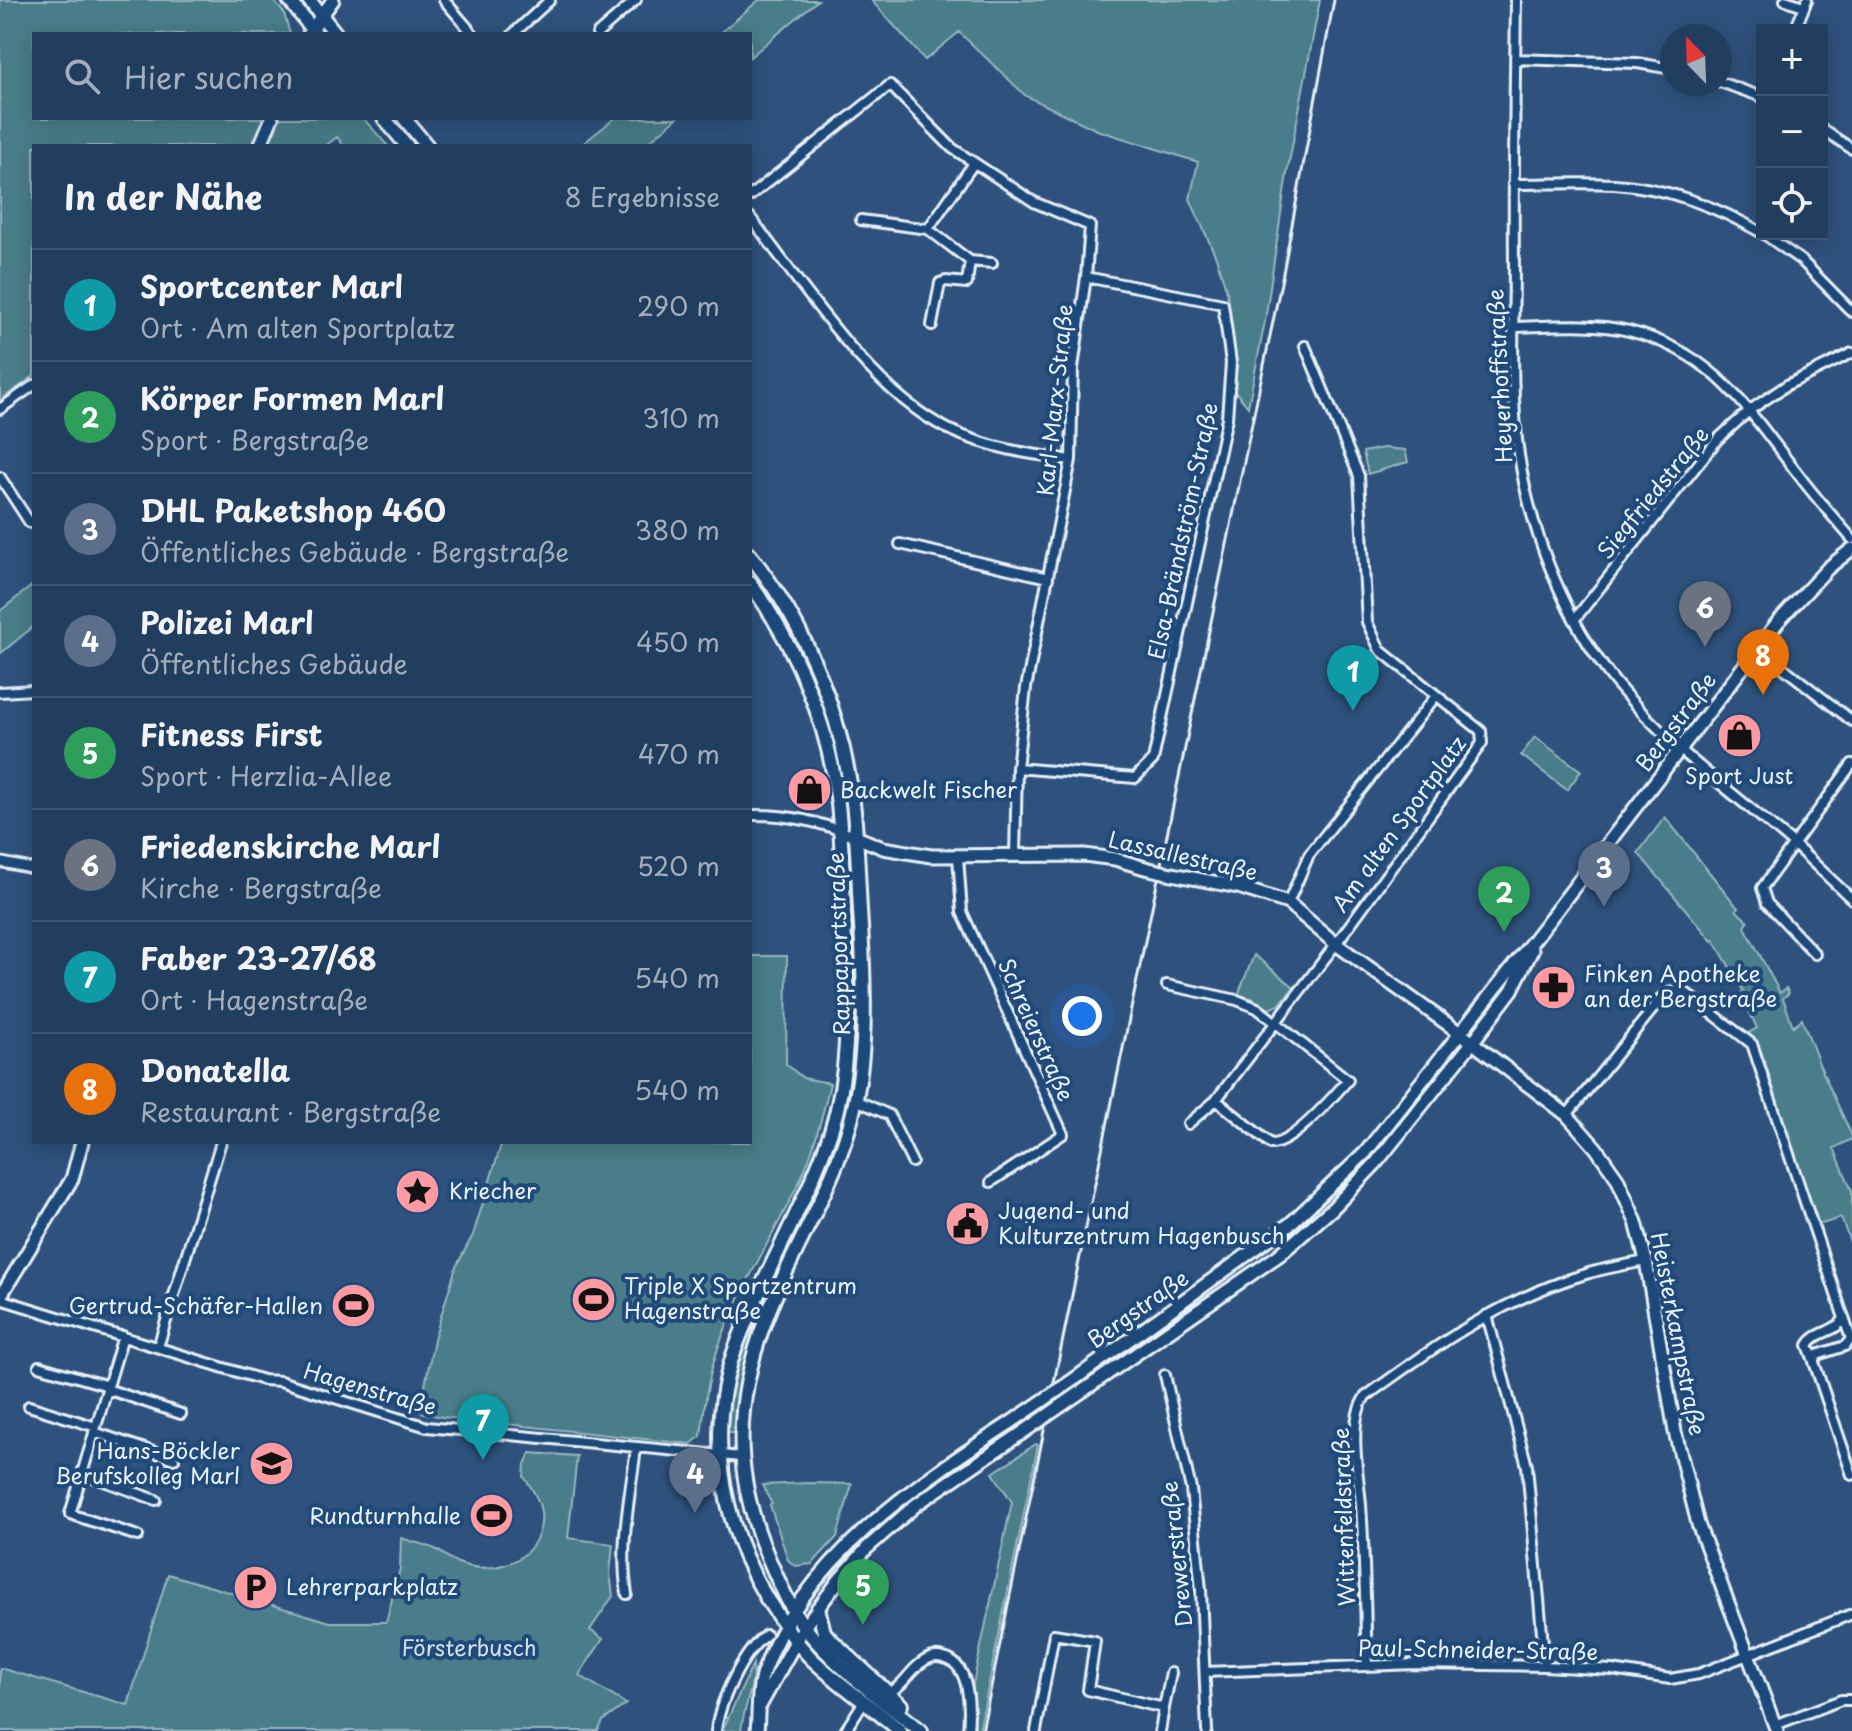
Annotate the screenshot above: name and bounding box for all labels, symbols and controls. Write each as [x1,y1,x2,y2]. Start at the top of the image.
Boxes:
north arrow [1660,24,1732,96]
map controls [1756,24,1828,240]
button: + [1756,24,1828,96]
search box [32,32,752,120]
icon: search [60,54,104,98]
text: Hier suchen [124,54,293,99]
button: − [1756,96,1828,168]
button: locate [1756,168,1828,240]
text: In der Nähe [64,170,262,222]
text: 8 Ergebnisse [565,177,720,216]
text: Sportcenter Marl [140,263,403,308]
text: 1 [84,286,96,325]
text: 290 m [637,286,720,325]
street label: Heyerhoffstraße [1477,288,1520,464]
street label: Karl-Marx-Straße [1027,302,1080,497]
text: Ort · Am alten Sportplatz [140,308,455,347]
text: Körper Formen Marl [140,375,444,420]
text: 2 [81,398,99,437]
text: 310 m [642,398,720,437]
street label: Elsa-Brändström-Straße [1138,399,1225,662]
street label: Siegfriedstraße [1588,419,1716,566]
text: Sport · Bergstraße [140,420,369,459]
text: DHL Paketshop 460 [140,487,446,532]
text: 3 [81,510,99,549]
text: 380 m [635,510,720,549]
text: Öffentliches Gebäude · Bergstraße [140,532,569,571]
pin: 6 [1679,581,1731,647]
text: Polizei Marl [140,599,313,644]
text: 4 [81,622,99,661]
text: 450 m [636,622,720,661]
pin: 8 [1737,629,1789,695]
text: Öffentliches Gebäude [140,644,408,683]
pin: 1 [1327,645,1379,711]
street label: Bergstraße [1626,664,1723,778]
text: Fitness First [140,711,323,756]
shop icon: Sport Just [1715,711,1763,759]
street label: Am alten Sportplatz [1323,728,1473,918]
text: 5 [82,734,98,773]
text: 470 m [638,734,720,773]
text: Sport · Herzlia-Allee [140,756,392,795]
place label: Sport Just [1685,758,1794,791]
shop icon: Backwelt Fischer [785,766,833,814]
place label: Backwelt Fischer [840,772,1018,805]
street label: Lassallestraße [1105,821,1261,888]
text: Friedenskirche Marl [140,823,441,868]
pin: 3 [1578,841,1630,907]
text: 6 [81,846,99,885]
text: 520 m [637,846,720,885]
street label: Rappaportstraße [818,852,857,1036]
pin: 2 [1478,866,1530,932]
text: Kirche · Bergstraße [140,868,382,907]
text: Faber 23-27/68 [140,935,377,980]
street label: Schreierstraße [991,953,1084,1106]
place label: Finken Apotheke an der Bergstraße [1584,956,1777,1014]
text: 7 [83,958,97,997]
text: 540 m [634,958,720,997]
pharmacy icon: Finken Apotheke an der Bergstraße [1529,963,1577,1011]
text: Ort · Hagenstraße [140,980,368,1019]
your location [1062,996,1102,1036]
text: Donatella [140,1047,290,1092]
text: 8 [82,1070,98,1109]
text: 540 m [634,1070,720,1109]
text: Restaurant · Bergstraße [140,1092,441,1131]
place icon: Kriecher [394,1167,442,1215]
place label: Kriecher [449,1173,537,1206]
place label: Jugend- und Kulturzentrum Hagenbusch [998,1193,1285,1251]
public building icon: Jugend- und Kulturzentrum Hagenbusch [943,1200,991,1248]
street label: Heisterkampstraße [1644,1229,1715,1438]
street label: Bergstraße [1080,1261,1195,1355]
place label: Triple X Sportzentrum Hagenstraße [624,1268,857,1326]
sports icon: Triple X Sportzentrum Hagenstraße [569,1275,617,1323]
sports icon: Gertrud-Schäfer-Hallen [330,1282,378,1330]
place label: Gertrud-Schäfer-Hallen [69,1288,323,1321]
street label: Hagenstraße [300,1353,441,1422]
pin: 7 [457,1394,509,1460]
street label: Wittenfeldstraße [1323,1427,1362,1607]
place label: Hans-Böckler Berufskolleg Marl [55,1433,241,1491]
school or university icon: Hans-Böckler Berufskolleg Marl [247,1440,295,1488]
pin: 4 [669,1447,721,1513]
street label: Drewerstraße [1151,1480,1200,1629]
sports icon: Rundturnhalle [468,1492,516,1540]
place label: Rundturnhalle [310,1498,461,1531]
pin: 5 [837,1559,889,1625]
parking icon: Lehrerparkplatz [231,1563,279,1611]
place label: Lehrerparkplatz [286,1569,458,1602]
park label: Försterbusch [401,1630,537,1663]
street label: Paul-Schneider-Straße [1358,1630,1598,1667]

